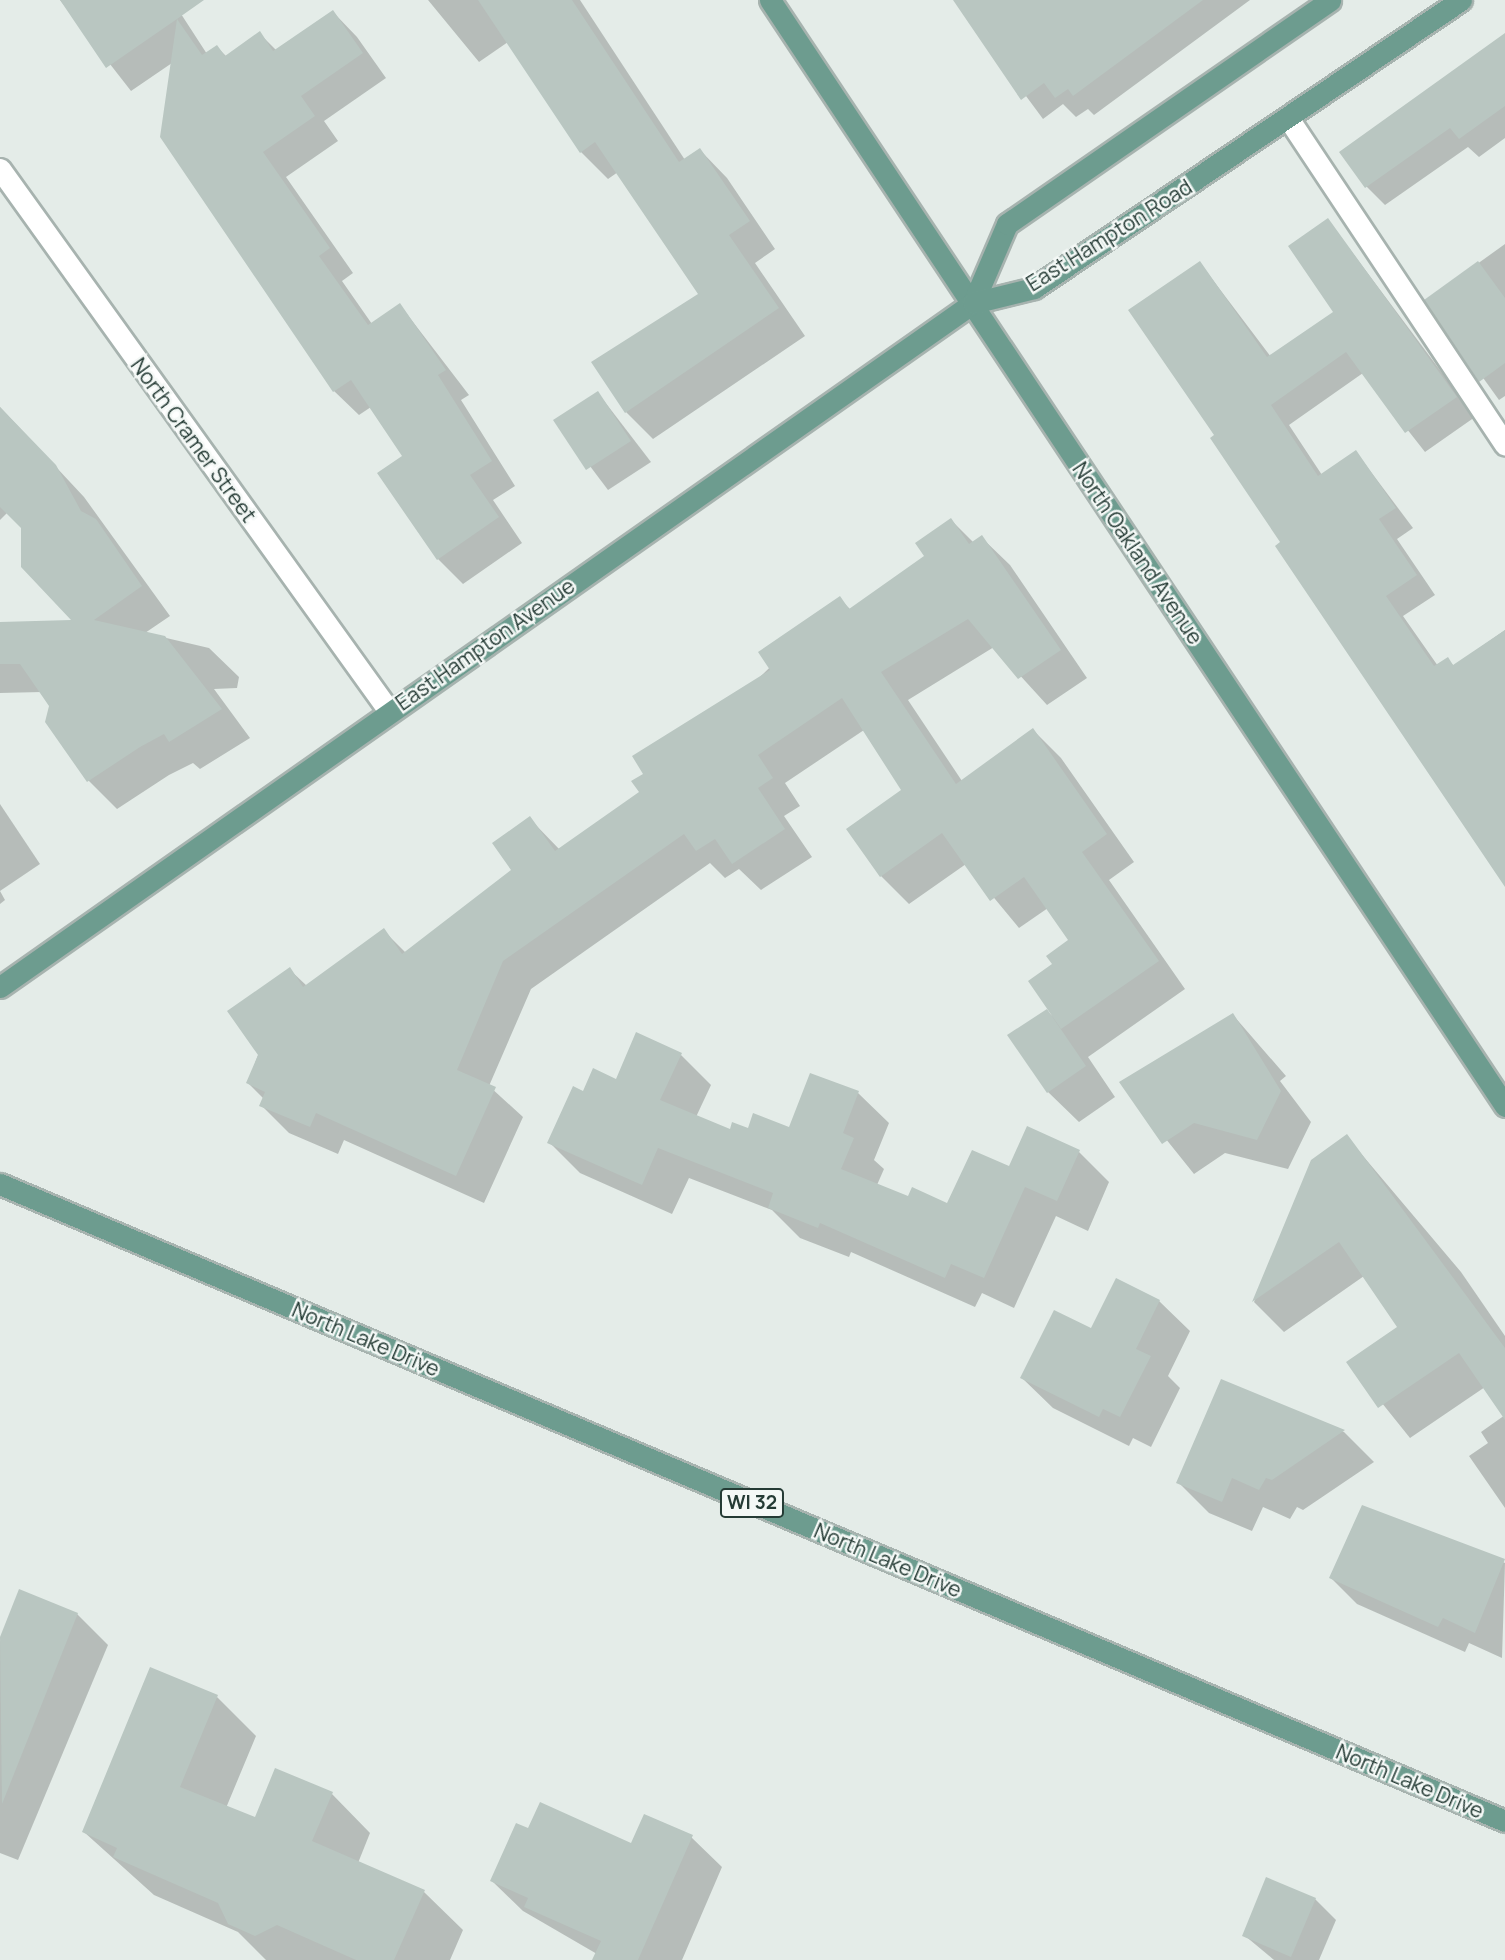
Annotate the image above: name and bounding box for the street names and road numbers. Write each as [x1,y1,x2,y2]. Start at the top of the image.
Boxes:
street label: East Hampton Road [1022,174,1196,296]
street label: North Cramer Street [126,353,262,527]
street label: North Oakland Avenue [1068,457,1208,649]
street label: East Hampton Avenue [391,573,579,715]
street label: North Lake Drive [289,1297,443,1381]
road number: WI 32 [719,1488,785,1518]
street label: North Lake Drive [811,1518,965,1602]
street label: North Lake Drive [1333,1739,1487,1823]

